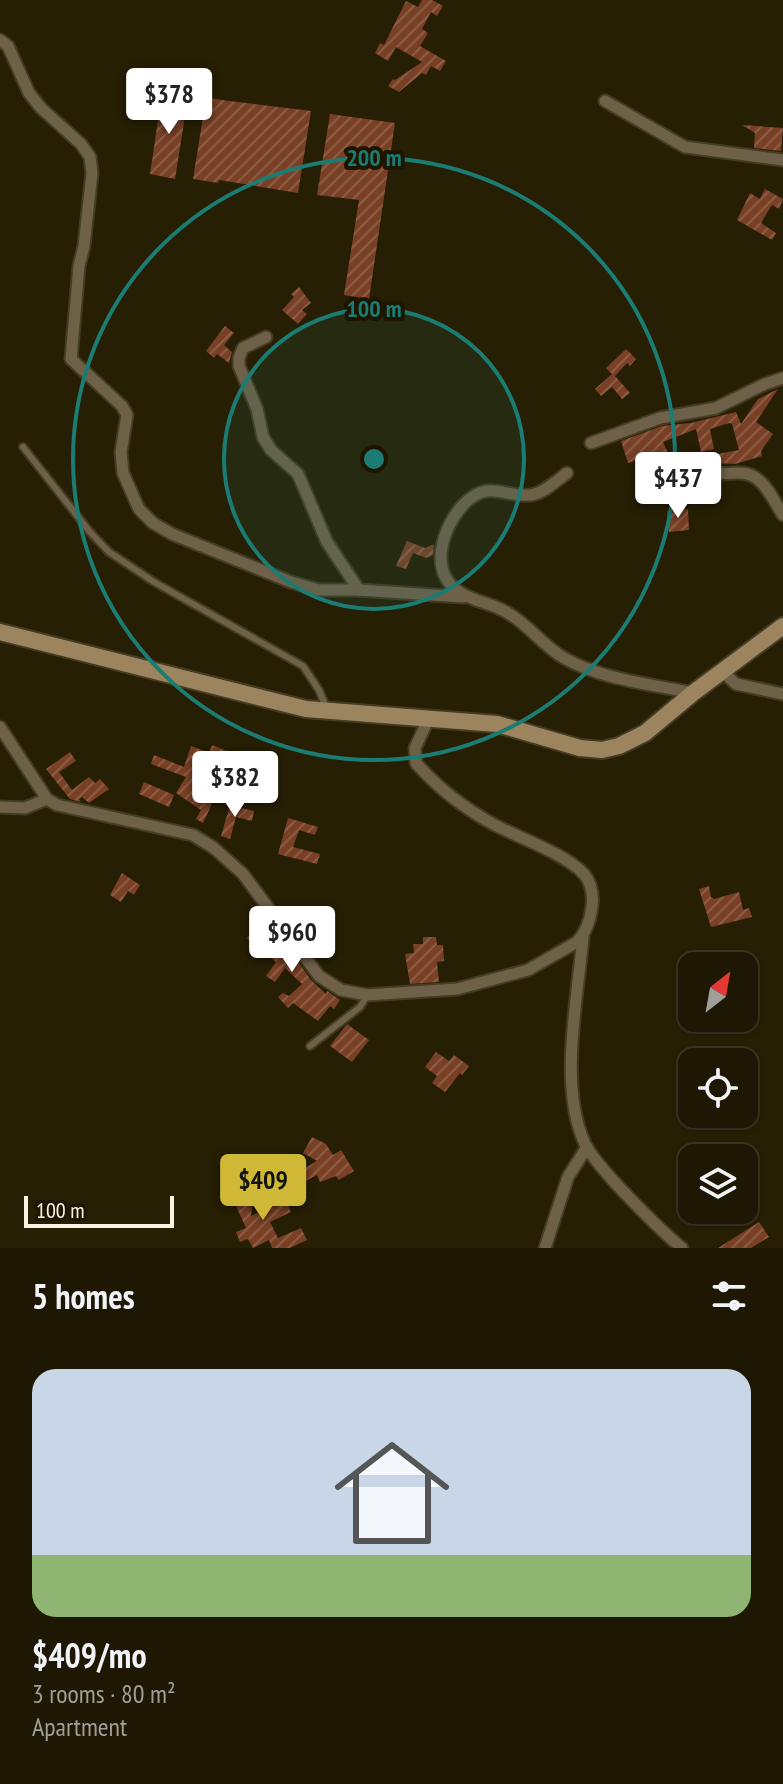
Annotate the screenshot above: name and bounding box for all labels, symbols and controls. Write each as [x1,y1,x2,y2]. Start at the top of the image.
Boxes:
pin: $378 [122,68,216,136]
text: $378 [144,77,194,110]
text: 200 m [346,142,402,173]
text: 100 m [346,293,402,324]
centre of rings [360,445,388,473]
pin: $437 [631,452,725,520]
text: $437 [653,461,703,494]
pin: $382 [188,751,282,819]
text: $382 [210,760,260,793]
pin: $960 [245,906,339,974]
text: $960 [267,915,317,948]
north arrow [678,952,758,1032]
map controls [678,952,758,1224]
button: locate [678,1048,758,1128]
button: layers [678,1144,758,1224]
pin: $409 [216,1154,310,1222]
text: $409 [238,1163,288,1196]
scale bar [24,1192,174,1228]
text: 100 m [36,1196,85,1224]
text: 5 homes [32,1274,135,1318]
icon: filters [707,1274,751,1318]
icon: home [320,1421,464,1565]
text: $409/mo [32,1633,147,1677]
text: 3 rooms · 80 m² [32,1677,176,1710]
text: Apartment [32,1710,127,1743]

